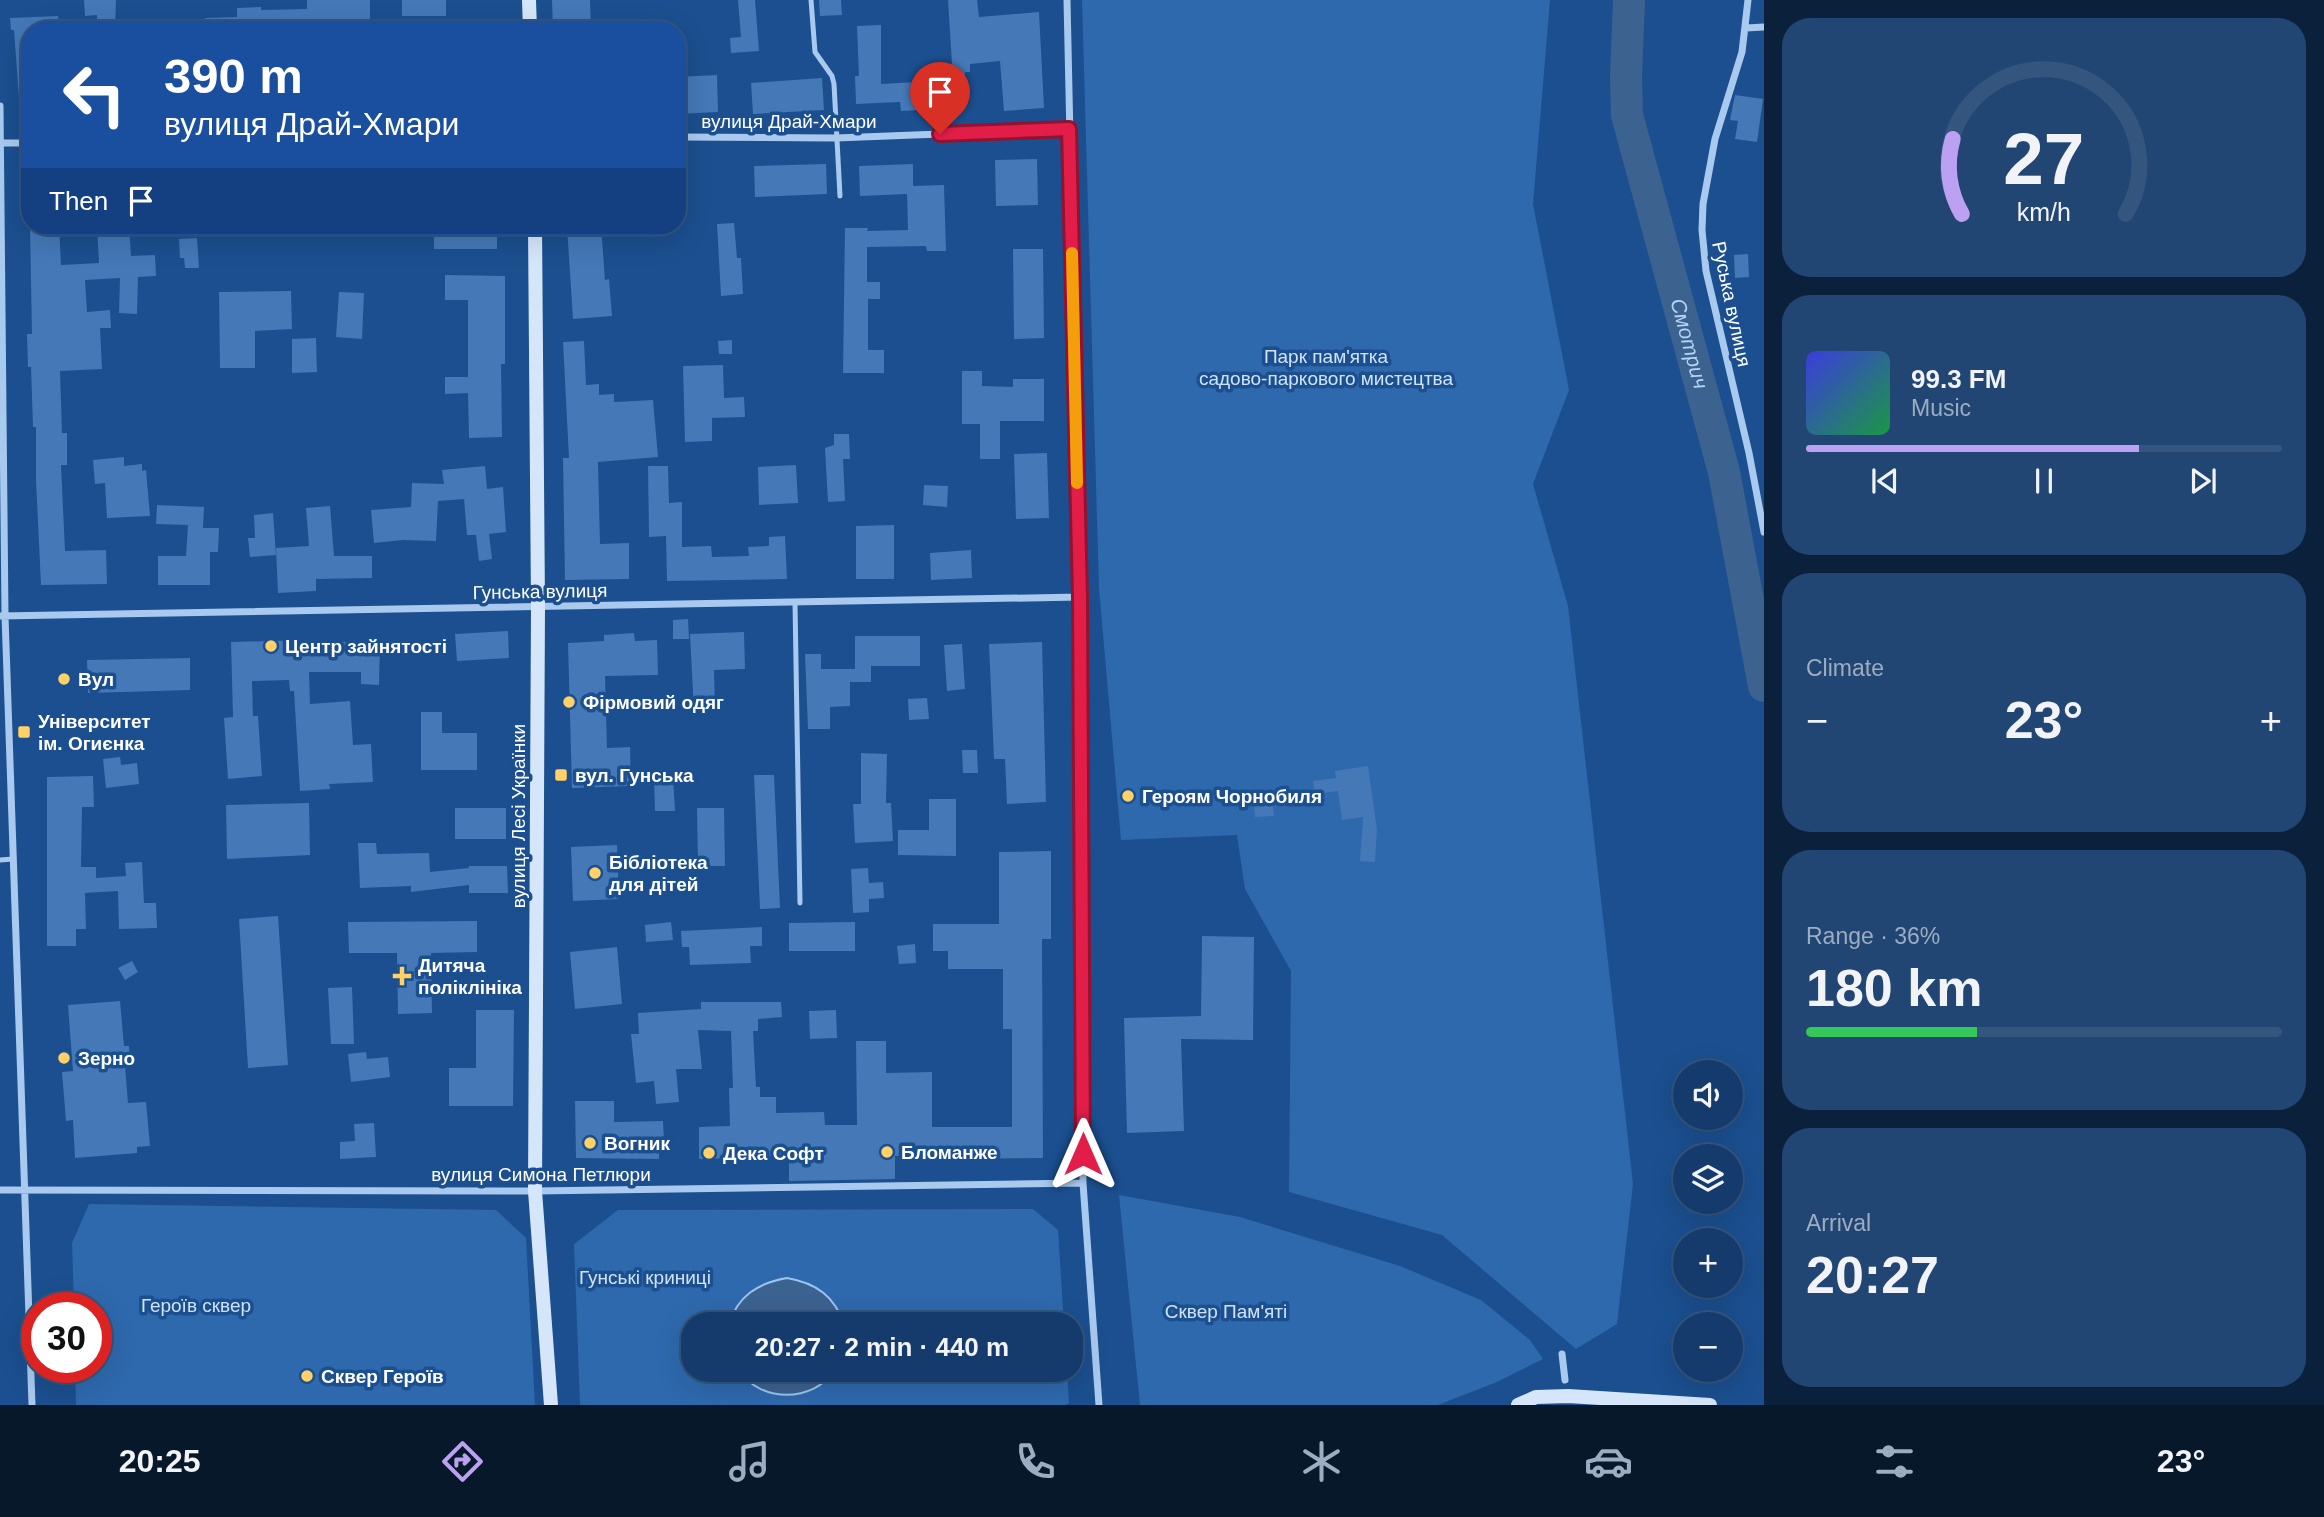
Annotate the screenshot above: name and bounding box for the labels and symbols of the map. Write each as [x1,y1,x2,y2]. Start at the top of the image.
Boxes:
pin [910,62,970,134]
street label: вулиця Драй-Хмари [701,111,877,132]
street label: Руська вулиця [1708,240,1755,369]
water label: Смотрич [1666,296,1713,391]
park label: Парк пам'ятка садово-паркового мистецтва [1199,346,1453,389]
street label: Гунська вулиця [473,580,607,603]
place label: Центр зайнятості [285,636,447,657]
marker: Центр зайнятості [263,638,279,654]
place label: Вул [78,669,114,690]
marker: Вул [56,671,72,687]
place label: Фірмовий одяг [583,692,724,713]
marker: Фірмовий одяг [561,694,577,710]
place label: Університет ім. Огиєнка [38,711,151,754]
marker: Університет ім. Огиєнка [16,724,32,740]
street label: вулиця Лесі Українки [508,724,529,908]
place label: вул. Гунська [575,765,694,786]
marker: вул. Гунська [553,767,569,783]
place label: Героям Чорнобиля [1142,786,1322,807]
marker: Героям Чорнобиля [1120,788,1136,804]
place label: Бібліотека для дітей [609,852,708,895]
marker: Бібліотека для дітей [587,865,603,881]
place label: Дитяча поліклініка [418,955,522,998]
marker: Дитяча поліклініка [392,966,412,986]
place label: Зерно [78,1048,135,1069]
marker: Зерно [56,1050,72,1066]
position arrow [1046,1117,1120,1191]
place label: Вогник [604,1133,670,1154]
marker: Вогник [582,1135,598,1151]
place label: Бломанже [901,1142,997,1163]
place label: Дека Софт [723,1143,824,1164]
marker: Бломанже [879,1144,895,1160]
marker: Дека Софт [701,1145,717,1161]
street label: вулиця Симона Петлюри [431,1164,651,1185]
park label: Гунські криниці [579,1267,711,1288]
speed limit sign: 30 [21,1292,112,1383]
park label: Героїв сквер [141,1295,251,1316]
park label: Сквер Пам'яті [1165,1301,1287,1322]
place label: Сквер Героїв [321,1366,444,1387]
marker: Сквер Героїв [299,1368,315,1384]

